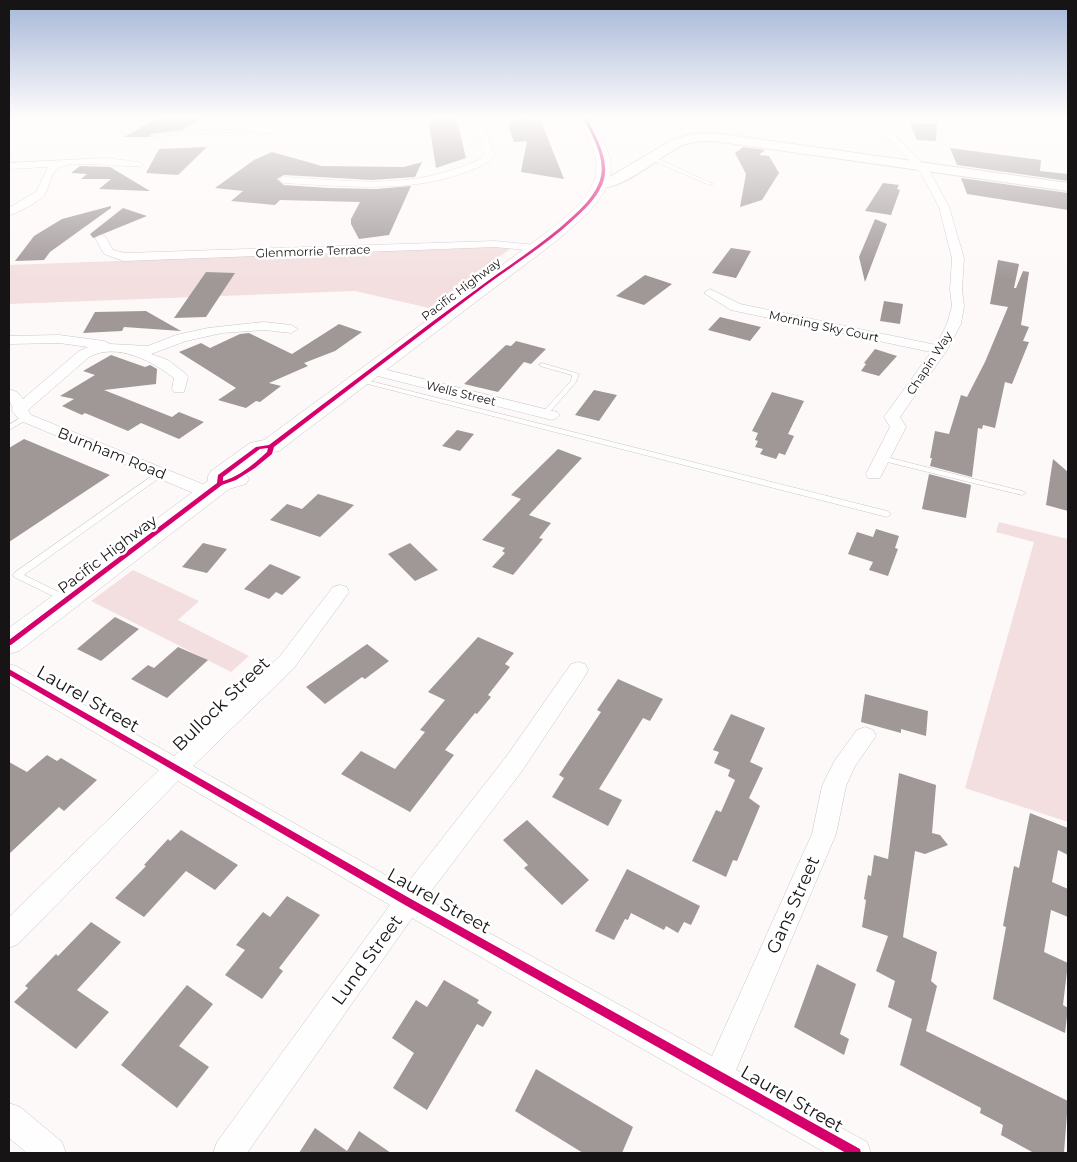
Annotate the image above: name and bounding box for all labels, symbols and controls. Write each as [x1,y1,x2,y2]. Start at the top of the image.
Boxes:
street label: Glenmorrie Terrace [255,242,371,260]
street label: Pacific Highway [418,254,504,324]
street label: Morning Sky Court [768,307,881,345]
street label: Chapin Way [903,328,955,397]
street label: Wells Street [424,377,498,409]
street label: Burnham Road [55,423,169,483]
street label: Pacific Highway [54,510,161,597]
street label: Bullock Street [168,652,274,756]
street label: Laurel Street [33,661,143,737]
street label: Gans Street [762,853,824,957]
street label: Laurel Street [383,863,495,939]
street label: Lund Street [327,911,407,1009]
street label: Laurel Street [737,1061,847,1137]

